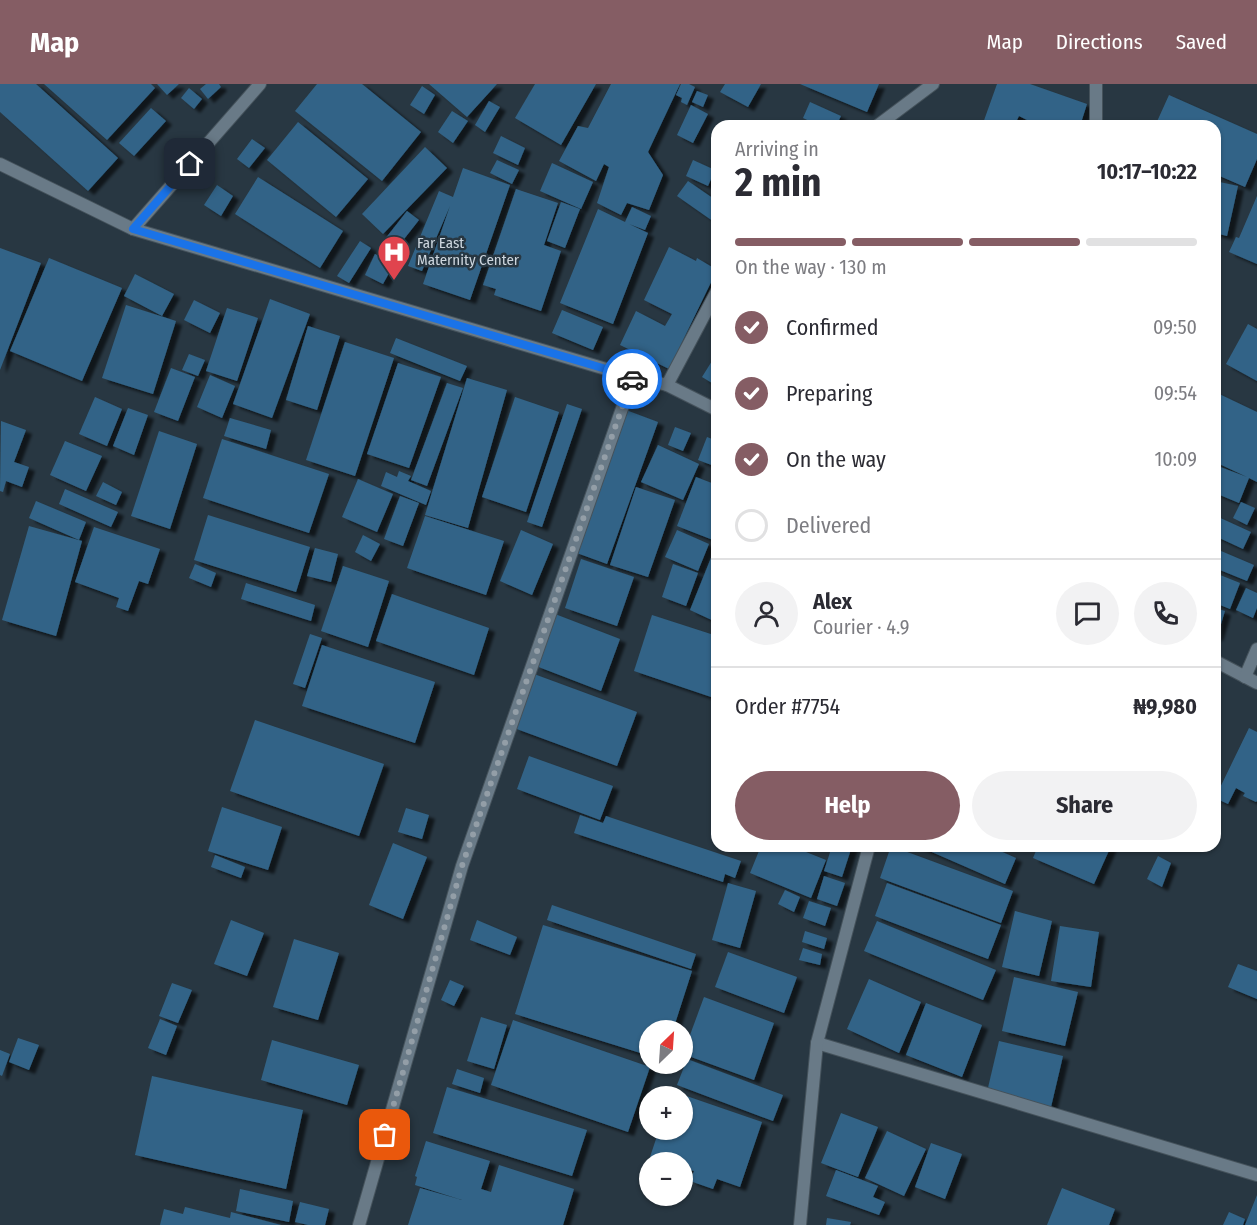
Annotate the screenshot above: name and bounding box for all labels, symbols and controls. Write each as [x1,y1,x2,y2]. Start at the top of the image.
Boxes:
text: Map [30,26,79,59]
text: Map [986,29,1023,55]
text: Directions [1056,29,1143,55]
text: Saved [1176,29,1227,55]
text: Arriving in [735,137,819,161]
pin [164,138,215,189]
icon: home [173,147,206,180]
text: 10:17–10:22 [1097,158,1197,185]
text: 2 min [735,160,821,206]
hospital icon: Far East Maternity Center [376,234,412,281]
place label: Far East Maternity Center [417,234,520,269]
text: On the way · 130 m [735,255,887,279]
icon: check [735,311,768,344]
text: Confirmed [786,314,879,341]
text: 09:50 [1153,315,1197,339]
courier [602,349,662,409]
icon: car [616,363,649,396]
icon: check [735,377,768,410]
text: Preparing [786,380,872,407]
text: 09:54 [1154,381,1197,405]
icon: check [735,443,768,476]
text: On the way [786,446,886,473]
text: 10:09 [1155,447,1197,471]
text: Delivered [786,512,871,539]
button: person [735,582,798,645]
button: chat [1056,582,1119,645]
button: phone [1134,582,1197,645]
text: Alex [813,588,852,615]
text: Courier · 4.9 [813,615,909,639]
text: Order #7754 [735,693,840,720]
text: ₦9,980 [1133,693,1197,720]
button: Help [735,771,960,840]
button: Share [972,771,1197,840]
north arrow [639,1020,693,1074]
map controls [639,1020,693,1206]
button: + [639,1086,693,1140]
pin [359,1109,410,1160]
icon: bag [368,1118,401,1151]
button: − [639,1152,693,1206]

